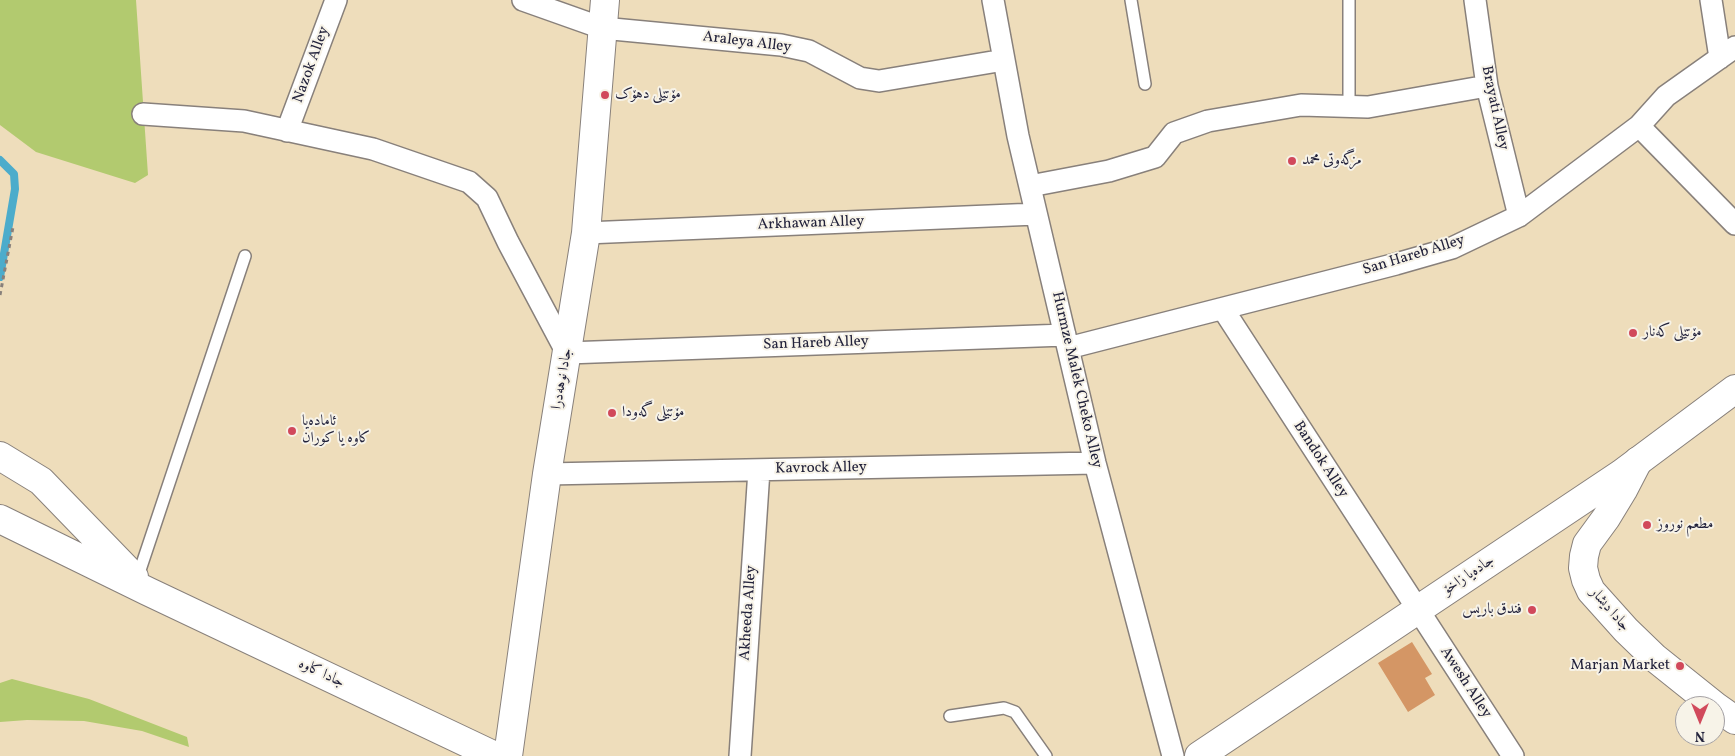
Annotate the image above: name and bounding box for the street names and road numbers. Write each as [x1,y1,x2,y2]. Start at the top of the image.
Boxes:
street label: Nazok Alley [290,24,334,106]
street label: Araleya Alley [702,29,792,57]
street label: Brayati Alley [1476,64,1512,152]
street label: Arkhawan Alley [757,213,865,235]
street label: San Hareb Alley [1361,232,1467,280]
street label: Hurmze Malek Cheko Alley [1047,290,1105,470]
street label: San Hareb Alley [763,333,869,355]
street label: جادا نوهەدرا [549,347,577,411]
street label: Bandok Alley [1289,418,1351,502]
street label: Kavrock Alley [775,459,867,479]
street label: جادەیا زاخۆ [1440,552,1498,600]
street label: Akheeda Alley [737,565,761,661]
street label: جادا دیشار [1585,584,1633,636]
street label: Awesh Alley [1435,644,1495,722]
street label: جادا کاوه‌ [295,656,347,692]

